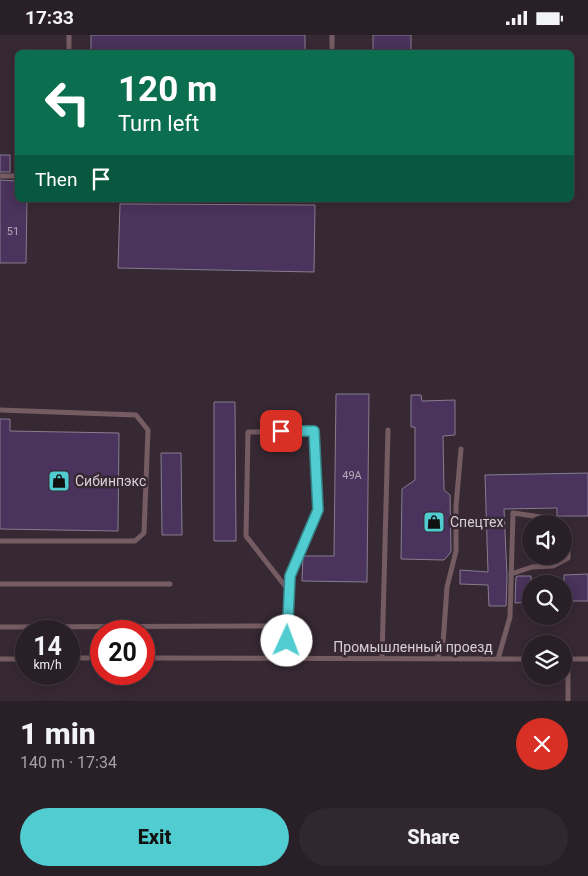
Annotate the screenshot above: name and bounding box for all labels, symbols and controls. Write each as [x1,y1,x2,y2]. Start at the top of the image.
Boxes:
text: 17:33 [25,6,74,29]
text: 120 m [118,69,217,110]
icon: left [35,70,100,135]
text: Turn left [118,111,199,136]
icon: arrive [87,165,115,193]
text: Then [35,168,77,191]
house number: 51 [7,225,19,238]
pin [260,410,302,452]
icon: arrive [267,417,295,445]
shop icon: Сибинпэкс [47,469,71,493]
house number: 49А [342,469,363,482]
place label: Сибинпэкс [75,473,146,489]
shop icon: Спецтех [422,510,446,534]
place label: Спецтех [450,514,503,530]
map controls [522,515,572,685]
button: sound [522,515,572,565]
button: search [522,575,572,625]
position arrow [260,614,312,666]
speed limit sign: 20 [90,620,155,685]
text: 14 [33,632,62,661]
button: layers [522,635,572,685]
street label: Промышленный проезд [333,639,493,655]
text: km/h [33,658,62,672]
text: 1 min [20,716,96,751]
button: close [516,718,568,770]
text: 140 m · 17:34 [20,753,117,772]
button: Exit [20,808,289,866]
button: Share [299,808,568,866]

